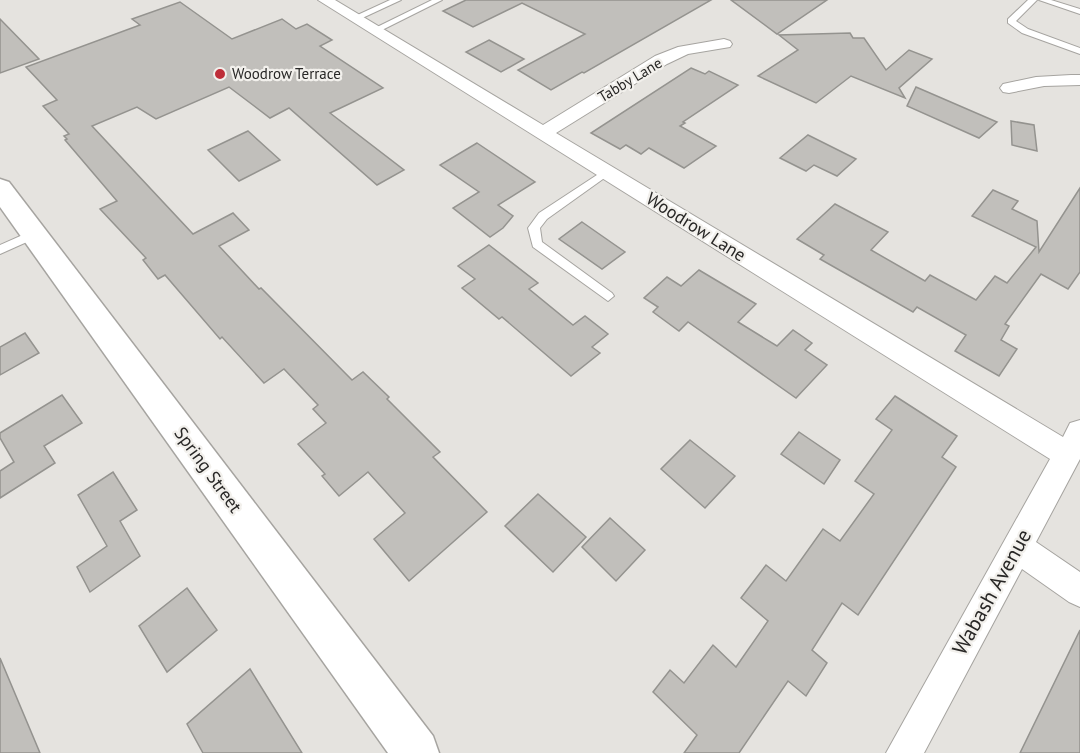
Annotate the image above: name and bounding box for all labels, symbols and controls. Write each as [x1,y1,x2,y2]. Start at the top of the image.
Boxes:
street label: Tabby Lane [594,53,665,106]
place label: Woodrow Terrace [232,64,341,83]
marker: Woodrow Terrace [213,67,227,81]
street label: Woodrow Lane [642,187,750,266]
street label: Spring Street [170,422,247,517]
street label: Wabash Avenue [946,524,1037,659]

